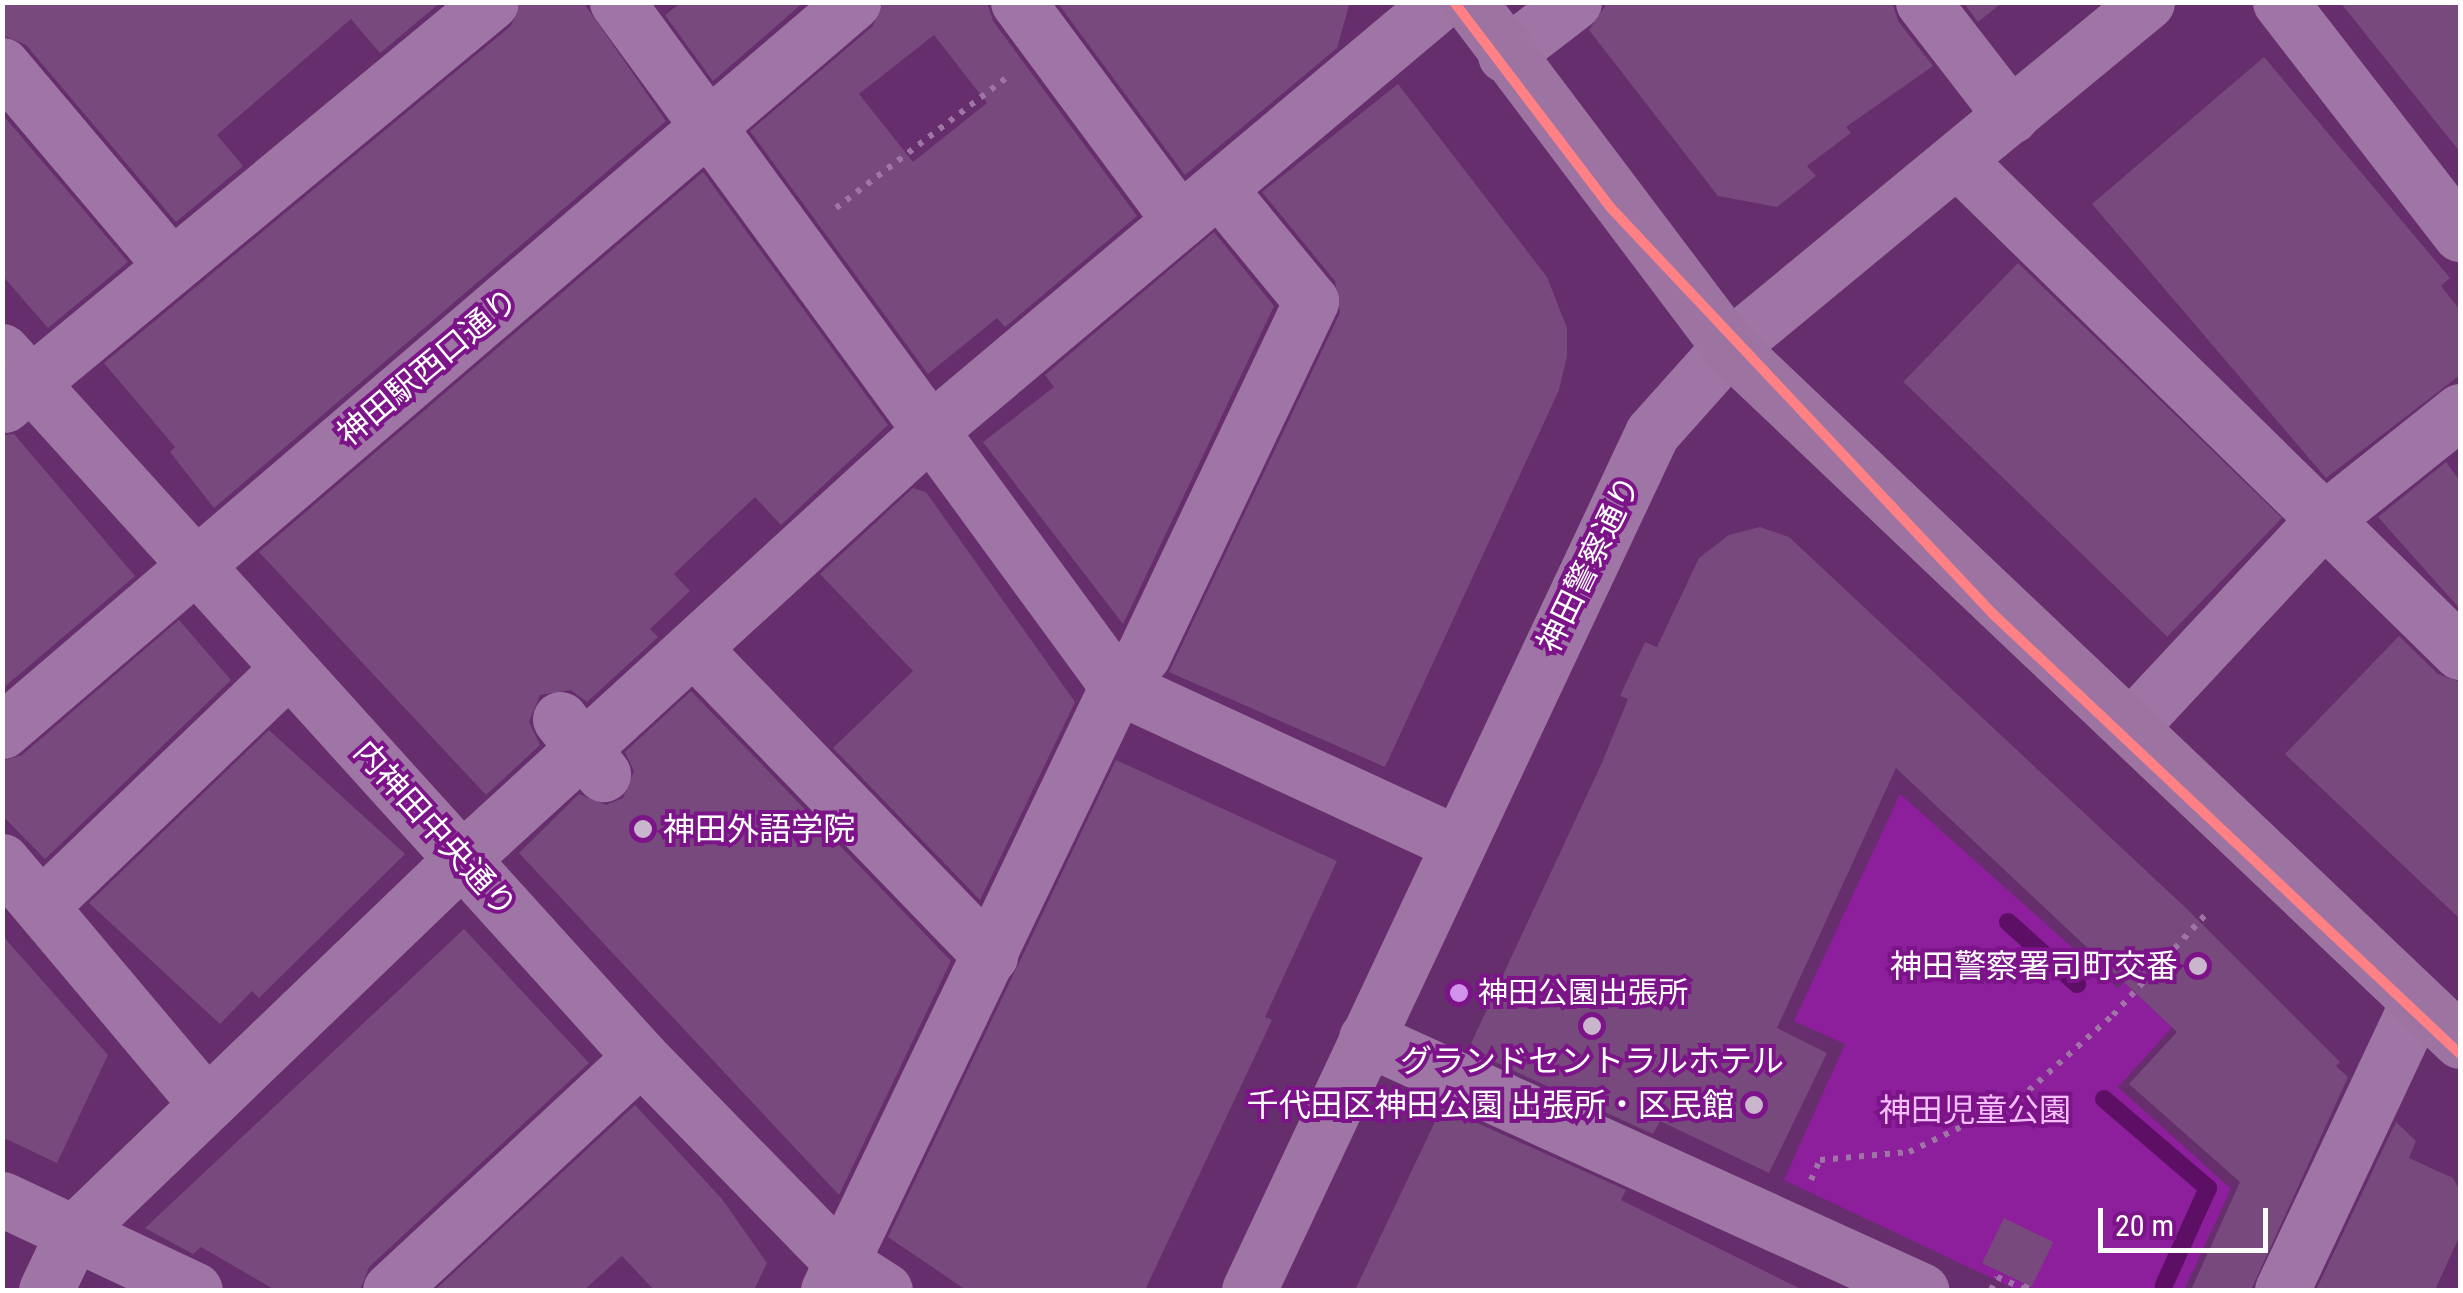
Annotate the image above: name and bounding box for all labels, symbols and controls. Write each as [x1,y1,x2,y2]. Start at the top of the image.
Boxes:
street label: 神田駅西口通り [330,280,526,454]
street label: 神田警察通り [1530,469,1648,659]
street label: 内神田中央通り [346,733,524,925]
place label: 神田外語学院 [663,810,855,848]
marker: 神田外語学院 [632,818,654,840]
place label: 神田警察署司町交番 [1890,947,2178,985]
marker: 神田警察署司町交番 [2187,955,2209,977]
place label: 神田公園出張所 [1478,975,1688,1011]
marker: 神田公園出張所 [1449,983,1469,1003]
marker: グランドセントラルホテル [1581,1015,1603,1037]
place label: グランドセントラルホテル [1400,1042,1784,1080]
place label: 千代田区神田公園 出張所・区民館 [1247,1086,1734,1124]
park label: 神田児童公園 [1879,1091,2071,1129]
marker: 千代田区神田公園 出張所・区民館 [1743,1094,1765,1116]
scale bar [2103,1188,2273,1250]
text: 20 m [2115,1208,2174,1243]

